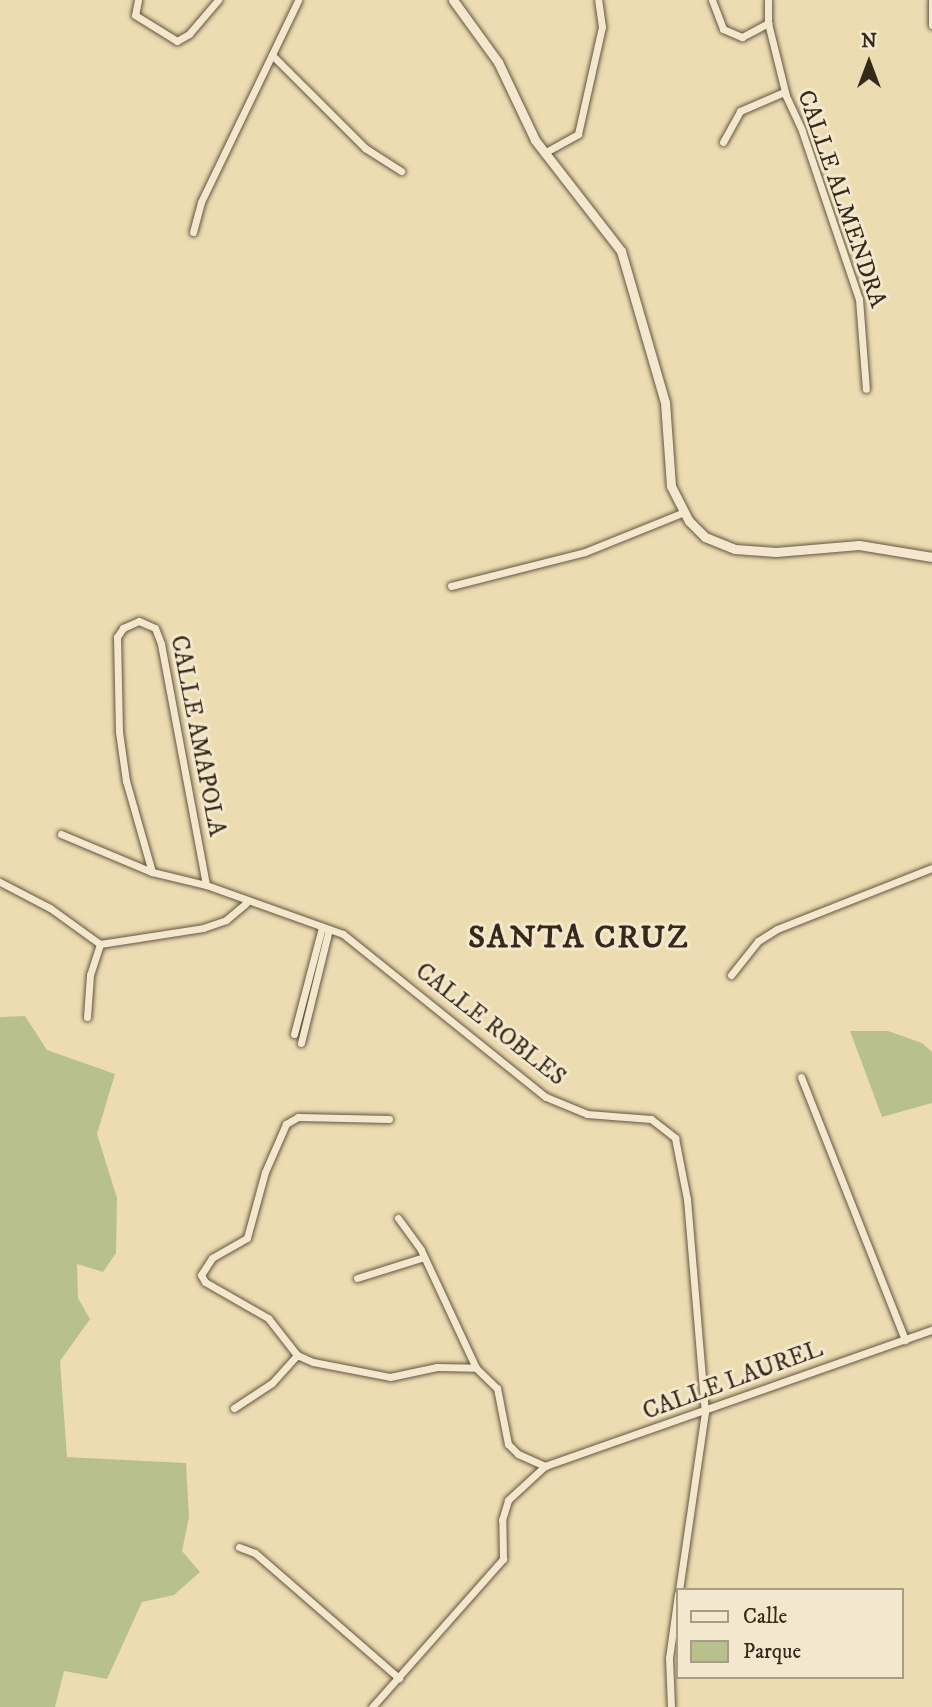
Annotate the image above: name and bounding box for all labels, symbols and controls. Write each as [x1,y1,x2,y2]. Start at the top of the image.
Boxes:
north arrow [834,28,904,98]
text: N [861,30,877,53]
street label: CALLE ALMENDRA [790,87,892,311]
street label: CALLE AMAPOLA [163,633,231,839]
district label: SANTA CRUZ [470,919,688,957]
street label: CALLE ROBLES [409,957,571,1093]
street label: CALLE LAUREL [639,1335,827,1427]
legend [676,1588,904,1679]
text: Calle [743,1604,787,1630]
text: Parque [743,1639,801,1665]

